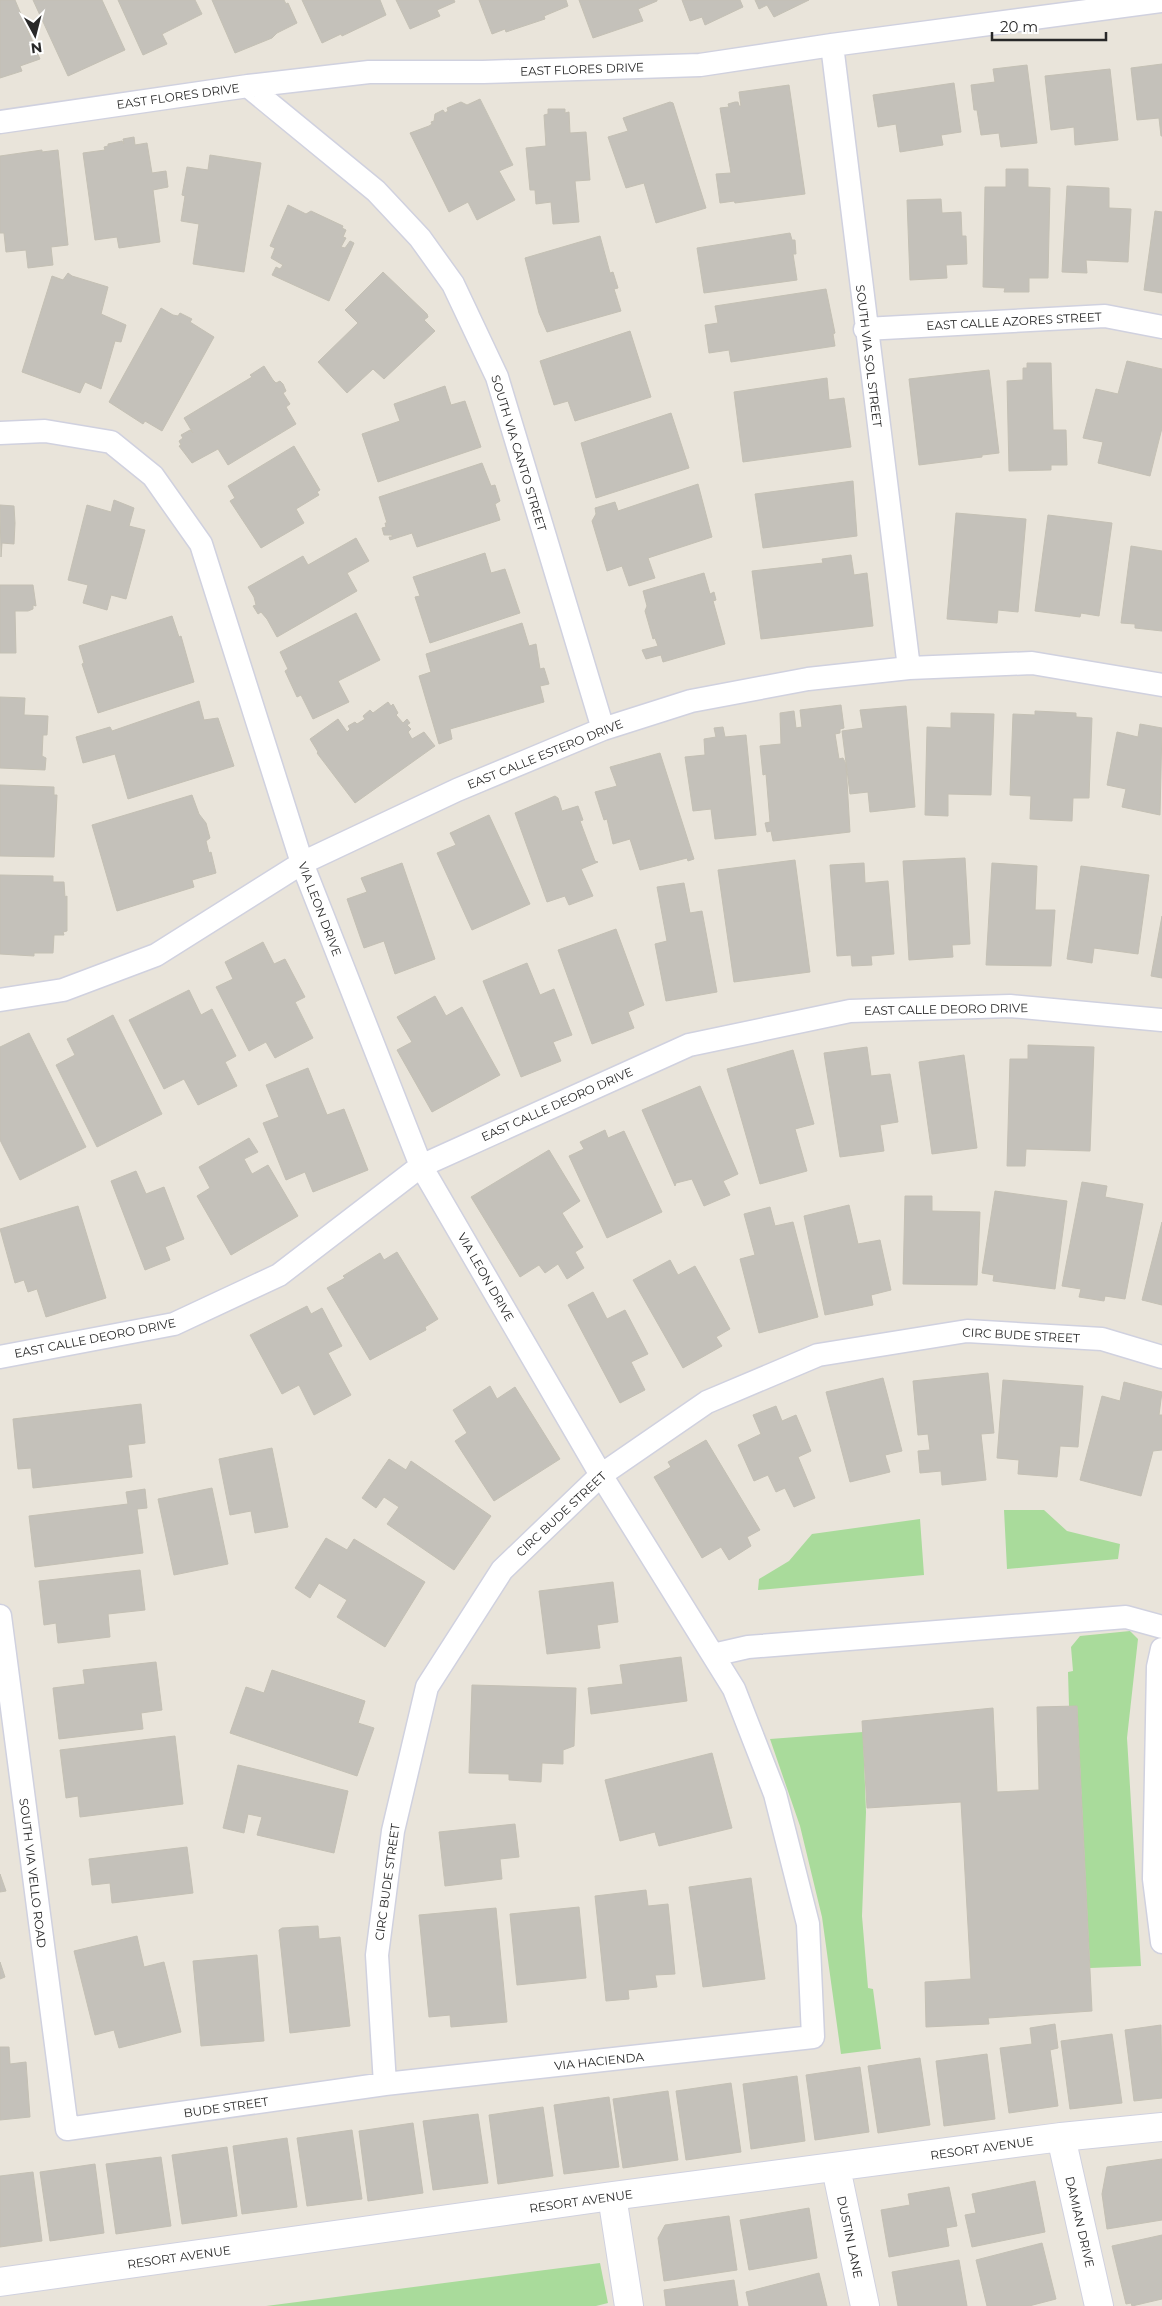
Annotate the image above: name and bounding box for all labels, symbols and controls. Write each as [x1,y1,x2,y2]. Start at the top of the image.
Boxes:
north arrow [10,10,60,60]
scale bar [992,10,1106,42]
text: 20 m [1000,17,1038,36]
text: N [30,38,43,58]
street label: EAST FLORES DRIVE [520,59,644,79]
street label: EAST FLORES DRIVE [116,80,240,112]
street label: SOUTH VIA SOL STREET [853,284,885,428]
street label: EAST CALLE AZORES STREET [926,309,1102,333]
street label: SOUTH VIA CANTO STREET [488,373,550,533]
street label: EAST CALLE ESTERO DRIVE [465,716,625,792]
street label: VIA LEON DRIVE [295,860,345,958]
street label: EAST CALLE DEORO DRIVE [864,1000,1028,1018]
street label: EAST CALLE DEORO DRIVE [479,1064,635,1144]
street label: VIA LEON DRIVE [455,1230,517,1324]
street label: EAST CALLE DEORO DRIVE [13,1315,177,1361]
street label: CIRC BUDE STREET [962,1324,1080,1346]
street label: CIRC BUDE STREET [513,1468,609,1560]
street label: SOUTH VIA VELLO ROAD [16,1797,50,1949]
street label: CIRC BUDE STREET [371,1822,403,1941]
street label: VIA HACIENDA [553,2049,645,2073]
street label: BUDE STREET [183,2094,269,2120]
street label: RESORT AVENUE [929,2133,1035,2163]
street label: DAMIAN DRIVE [1062,2175,1098,2269]
street label: RESORT AVENUE [528,2186,634,2216]
street label: DUSTIN LANE [834,2195,866,2279]
street label: RESORT AVENUE [126,2242,232,2272]

